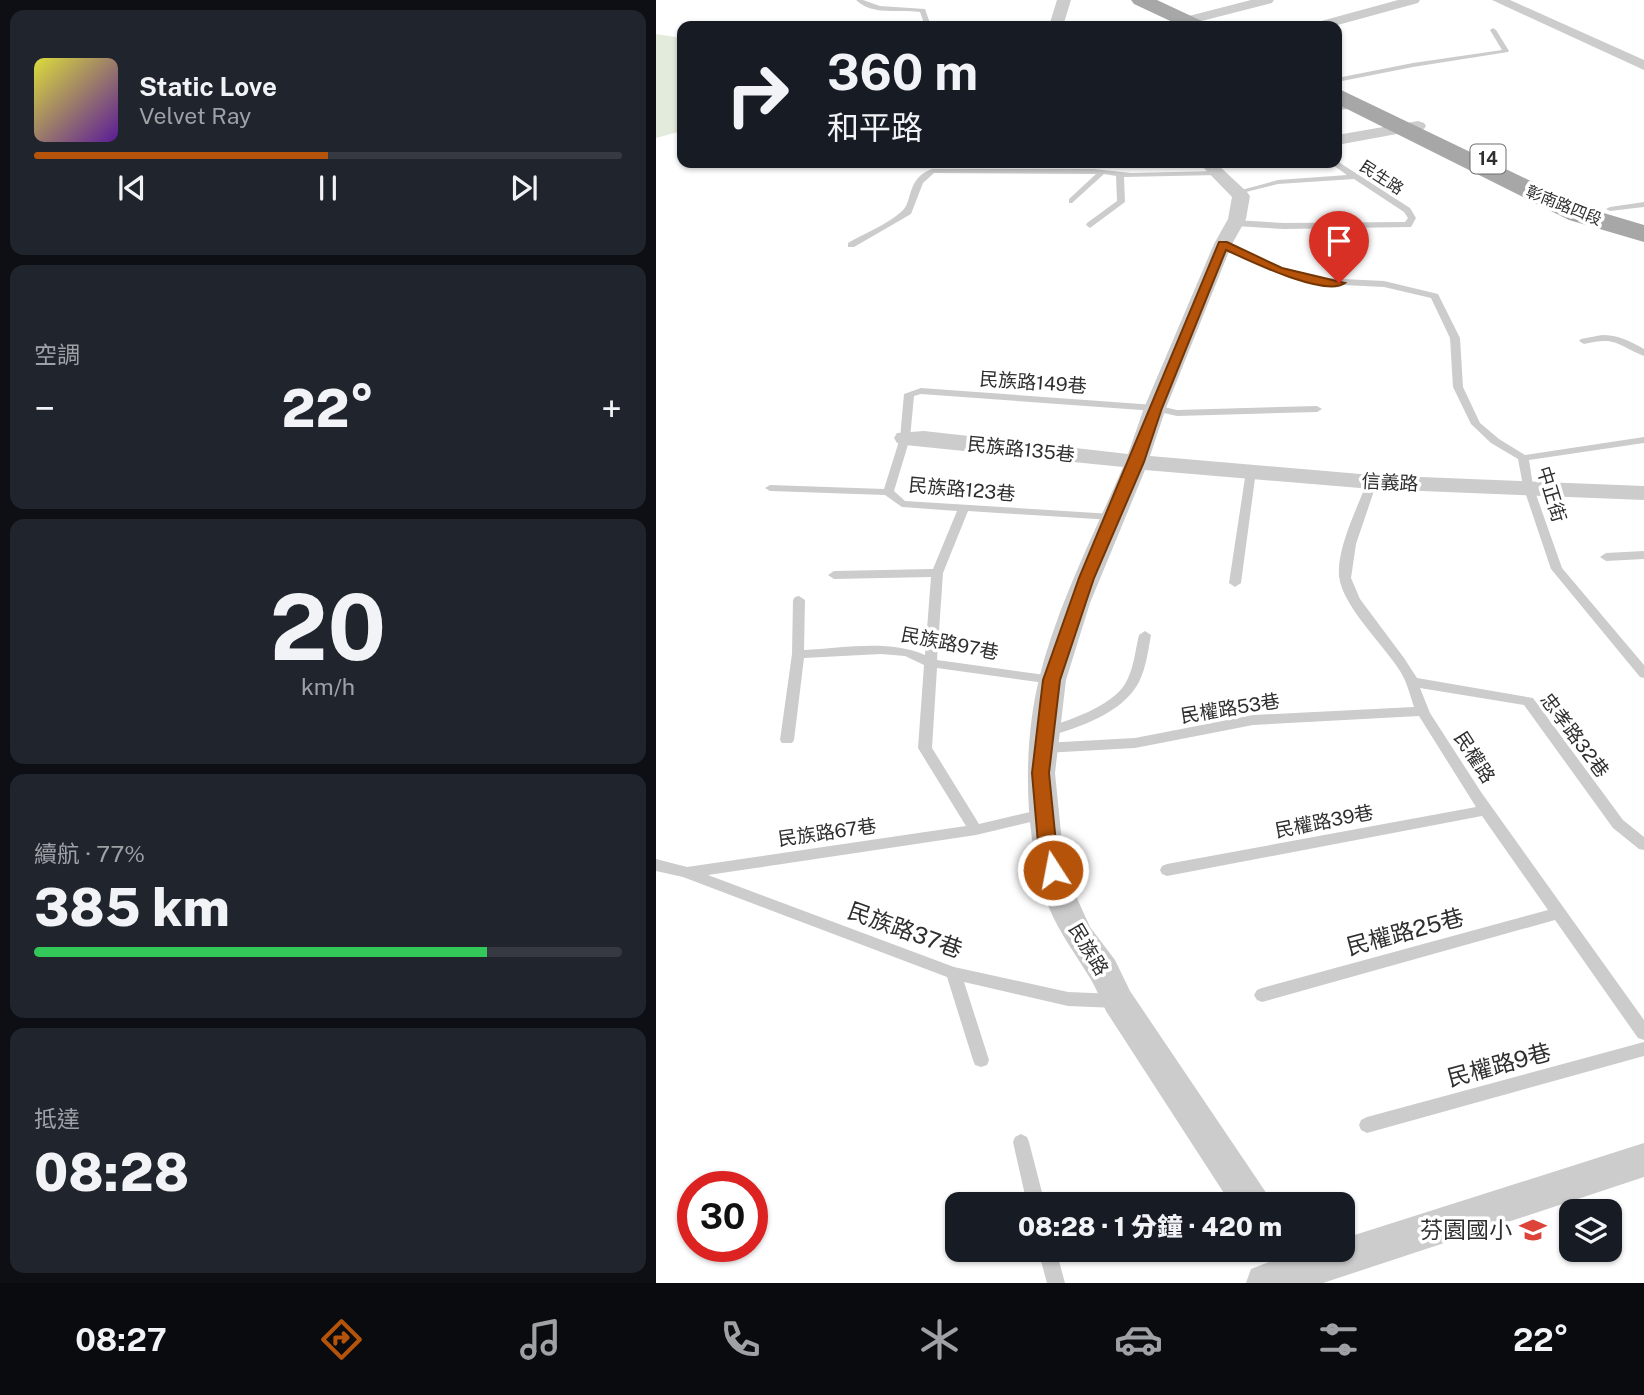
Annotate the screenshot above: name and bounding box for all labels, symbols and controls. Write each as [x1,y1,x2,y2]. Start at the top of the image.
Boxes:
text: 360 m [827,43,978,101]
icon: right [712,49,803,140]
text: Static Love [139,71,277,102]
text: Velvet Ray [139,102,251,129]
text: 和平路 [827,109,923,146]
road number: 14 [1470,144,1506,174]
street label: 民生路 [1356,156,1407,198]
icon: previous [113,169,151,207]
icon: pause [309,169,347,207]
icon: next [505,169,543,207]
street label: 彰南路四段 [1523,182,1604,229]
pin [1309,211,1369,283]
icon: arrive [1320,222,1358,260]
text: 空調 [34,341,80,368]
street label: 民族路149巷 [979,367,1087,397]
text: 22° [282,378,374,439]
text: − [34,386,55,431]
text: + [601,386,622,431]
street label: 民族路135巷 [966,432,1076,466]
street label: 中正街 [1533,464,1571,524]
street label: 信義路 [1361,470,1419,494]
street label: 民族路123巷 [908,473,1016,505]
text: 20 [270,574,386,680]
street label: 民族路97巷 [899,623,1001,663]
text: km/h [301,673,355,700]
street label: 民權路53巷 [1179,689,1281,727]
street label: 忠孝路32巷 [1536,689,1614,781]
street label: 民權路 [1450,727,1500,787]
street label: 民權路39巷 [1273,801,1375,841]
street label: 民族路67巷 [777,814,877,850]
position arrow [1016,833,1090,907]
text: 續航 · 77% [34,840,145,867]
text: 385 km [34,877,230,938]
street label: 民族路37巷 [844,896,966,963]
street label: 民權路25巷 [1343,903,1467,960]
street label: 民族路 [1065,919,1113,979]
street label: 民權路9巷 [1444,1038,1554,1091]
text: 抵達 [34,1105,80,1132]
text: 08:28 [34,1142,189,1203]
speed limit sign: 30 [677,1171,768,1262]
map controls [1559,1199,1622,1262]
button: layers [1559,1199,1622,1262]
text: 08:28 · 1 分鐘 · 420 m [1018,1211,1282,1242]
school or university icon: 芬園國小 [1518,1215,1548,1245]
place label: 芬園國小 [1420,1216,1512,1243]
icon: directions [317,1315,366,1364]
icon: music [516,1315,565,1364]
icon: phone [716,1315,765,1364]
icon: climate [915,1315,964,1364]
icon: car [1114,1315,1163,1364]
icon: filters [1314,1315,1363,1364]
text: 08:27 [75,1321,167,1358]
text: 22° [1513,1321,1569,1358]

